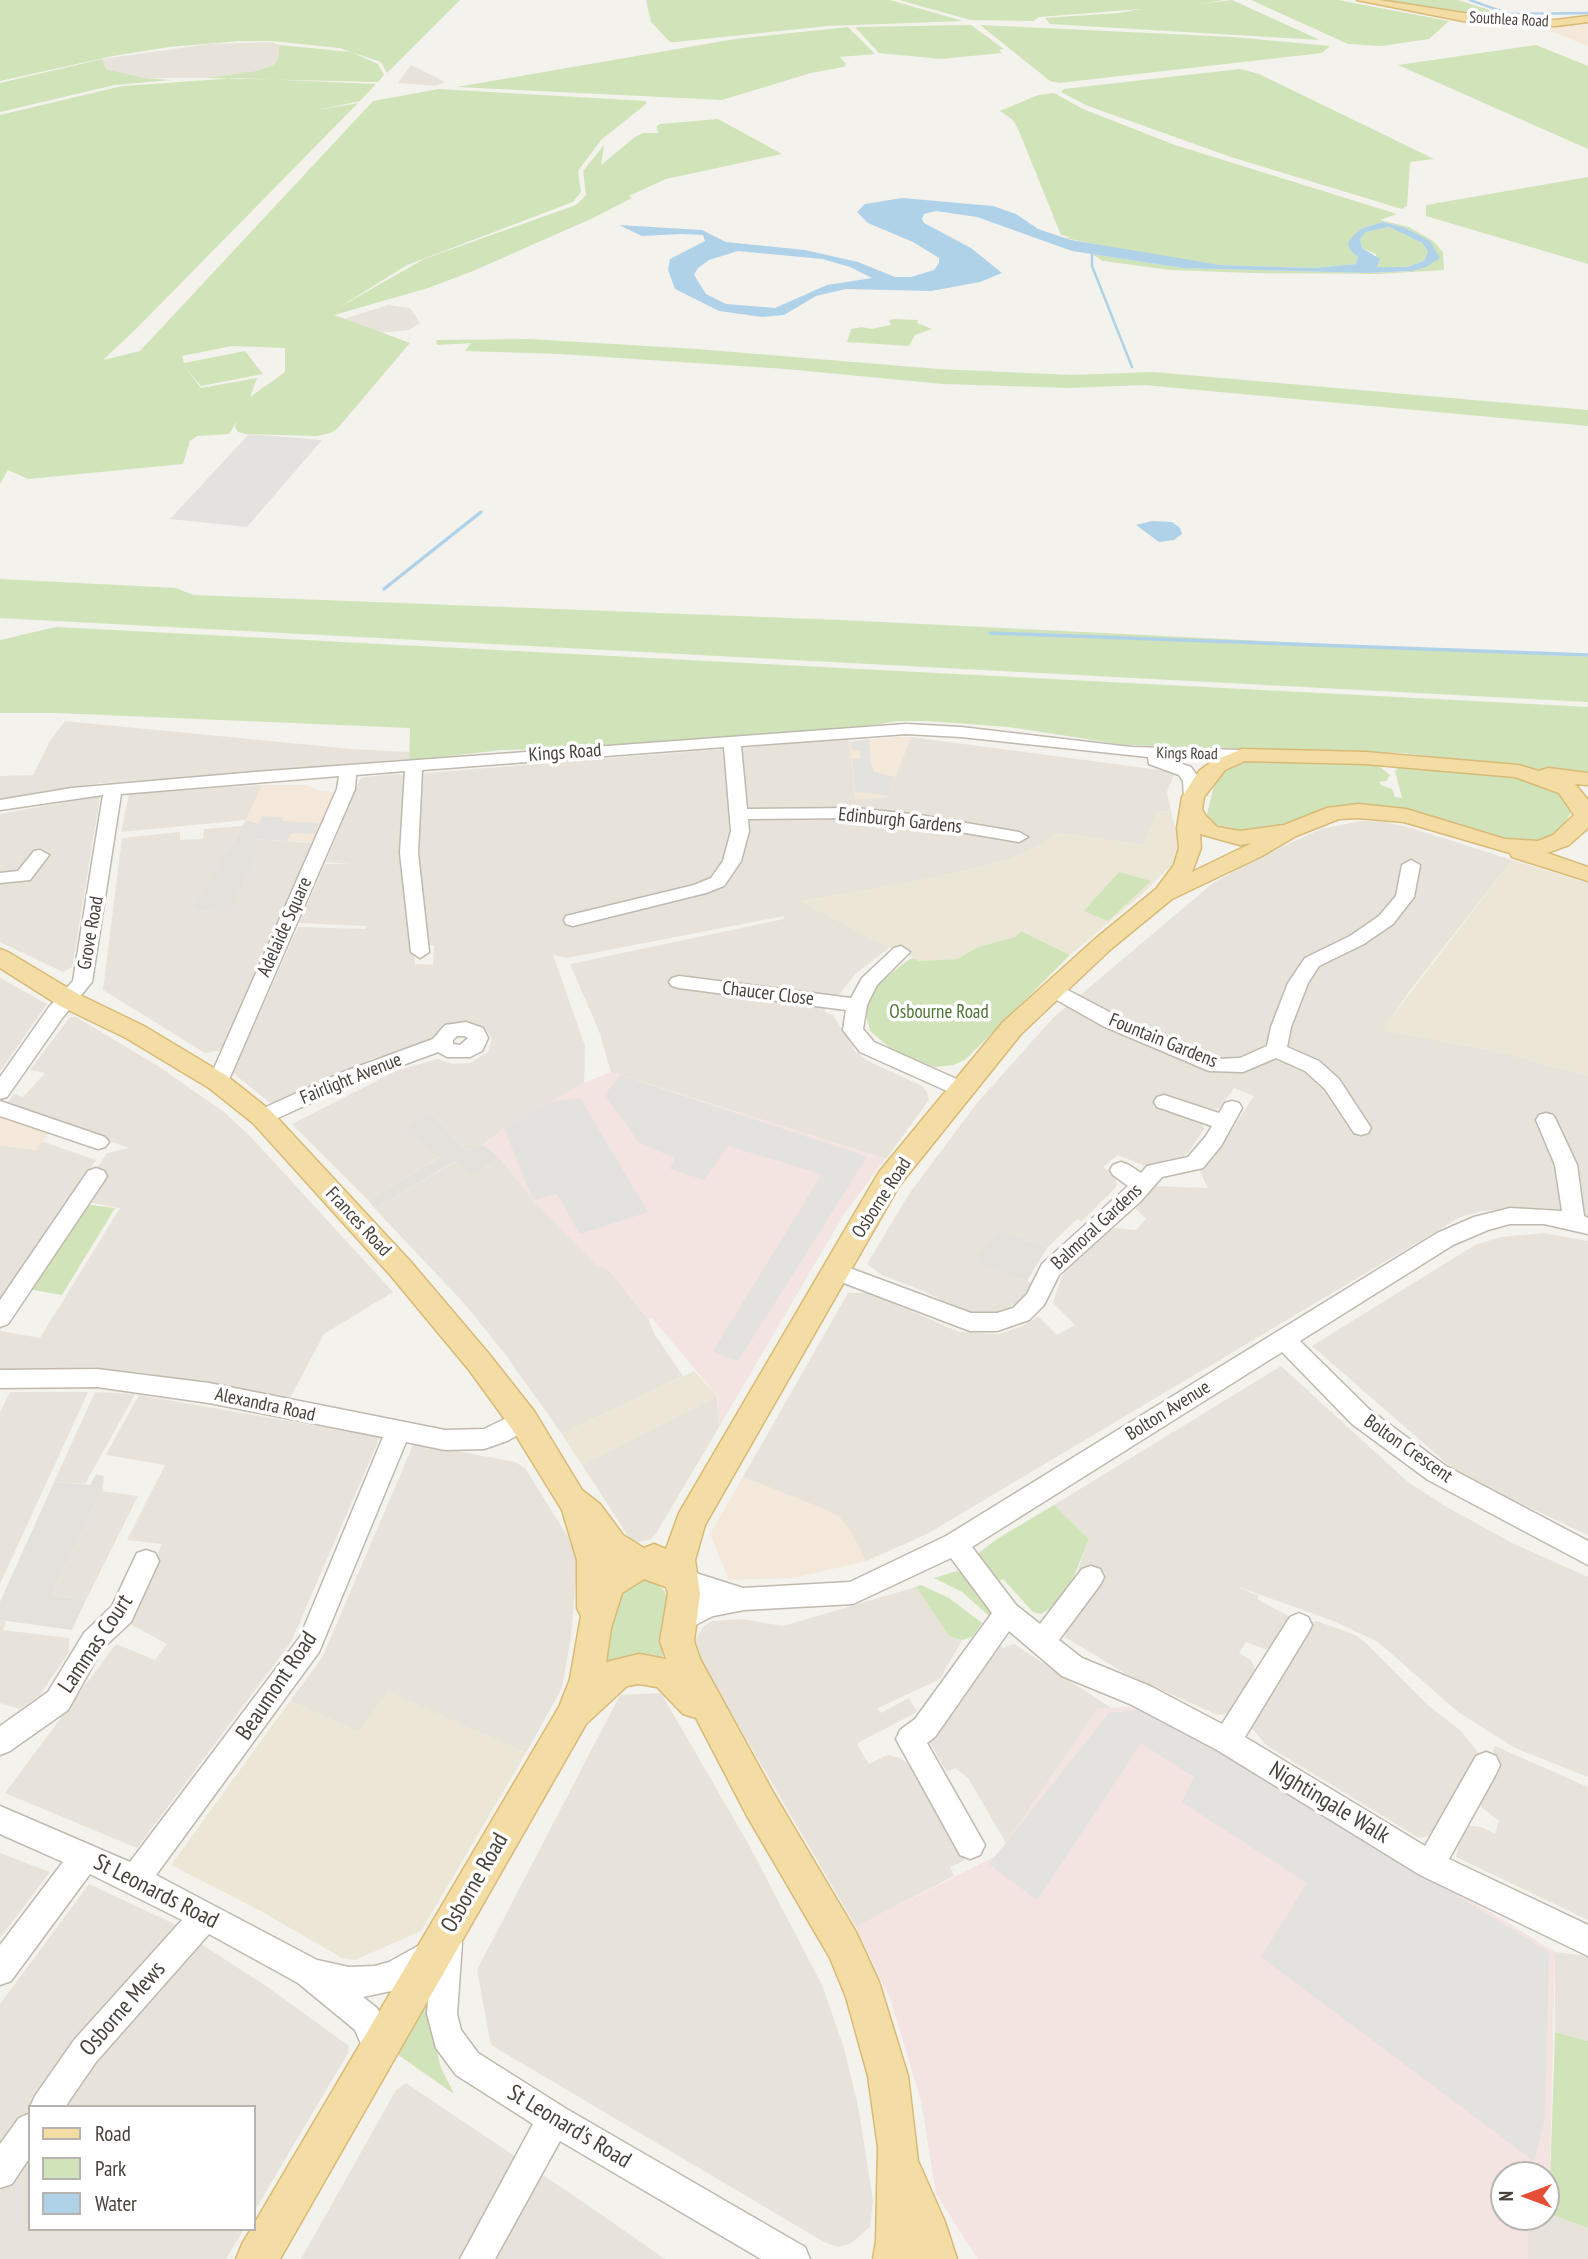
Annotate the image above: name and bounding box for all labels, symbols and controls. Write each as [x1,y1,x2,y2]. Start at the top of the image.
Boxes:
street label: Southlea Road [1469,8,1549,32]
street label: Kings Road [528,739,602,767]
street label: Kings Road [1156,744,1218,764]
street label: Edinburgh Gardens [837,803,963,839]
street label: Adelaide Square [253,874,317,980]
street label: Grove Road [73,894,109,972]
street label: Chaucer Close [721,977,815,1011]
park label: Osbourne Road [889,1002,989,1024]
street label: Fountain Gardens [1105,1009,1221,1073]
street label: Fairlight Avenue [297,1048,405,1110]
street label: Osborne Road [848,1154,916,1242]
street label: Balmoral Gardens [1047,1179,1147,1275]
street label: Frances Road [320,1183,396,1261]
street label: Bolton Avenue [1122,1376,1214,1446]
street label: Alexandra Road [213,1383,317,1427]
street label: Bolton Crescent [1359,1410,1457,1488]
street label: Lammas Court [53,1589,139,1699]
street label: Beaumont Road [231,1626,323,1746]
street label: Nightingale Walk [1264,1756,1394,1850]
street label: Osborne Road [435,1828,515,1938]
street label: St Leonards Road [89,1849,223,1935]
street label: Osborne Mews [74,1956,172,2062]
street label: St Leonard's Road [502,2079,636,2175]
legend [28,2105,256,2231]
text: Road [95,2120,131,2147]
text: Park [95,2155,126,2182]
north arrow [1490,2161,1560,2231]
text: Water [95,2190,137,2217]
text: N [1494,2191,1518,2201]

